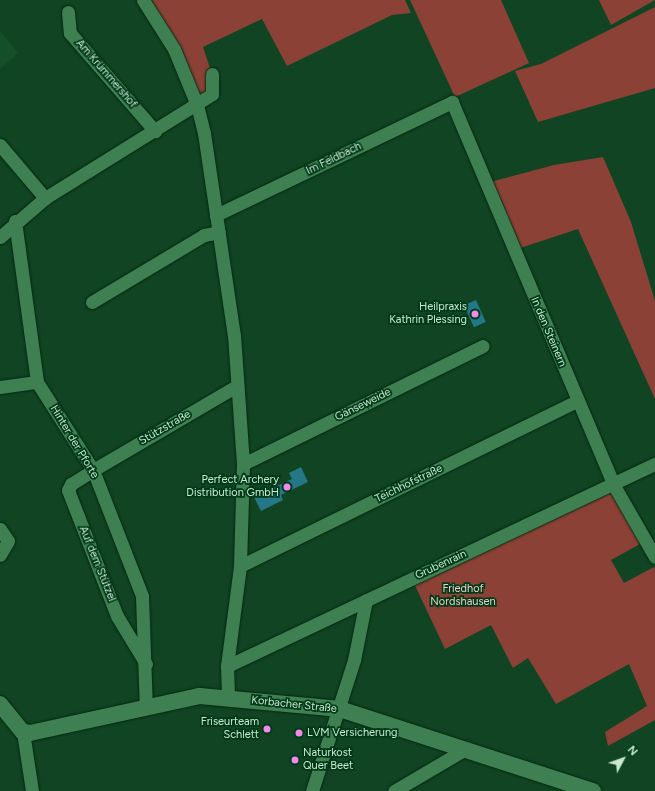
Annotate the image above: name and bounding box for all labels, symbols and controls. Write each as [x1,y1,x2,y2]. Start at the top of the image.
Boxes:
street label: Am Krümmershof [73,37,139,111]
street label: Im Feldbach [304,140,364,178]
street label: In den Steinern [527,295,569,369]
place label: Heilpraxis Kathrin Plessing [389,301,467,327]
marker: Heilpraxis Kathrin Plessing [470,309,480,319]
street label: Gänseweide [333,386,393,424]
street label: Hinter der Pforte [47,403,101,481]
street label: Stützstraße [137,408,193,448]
street label: Teichhofstraße [373,462,445,506]
place label: Perfect Archery Distribution GmbH [186,474,279,500]
marker: Perfect Archery Distribution GmbH [282,482,292,492]
street label: Auf dem Stützel [76,524,118,604]
street label: Grubenrain [413,547,469,583]
park label: Friedhof Nordshausen [430,583,496,609]
street label: Korbacher Straße [251,694,337,716]
place label: Friseurteam Schlett [201,716,259,742]
marker: Friseurteam Schlett [262,724,272,734]
place label: LVM Versicherung [307,726,397,740]
marker: LVM Versicherung [294,728,304,738]
north arrow [603,739,643,779]
text: N [625,743,640,758]
place label: Naturkost Quer Beet [303,747,353,773]
marker: Naturkost Quer Beet [290,755,300,765]

